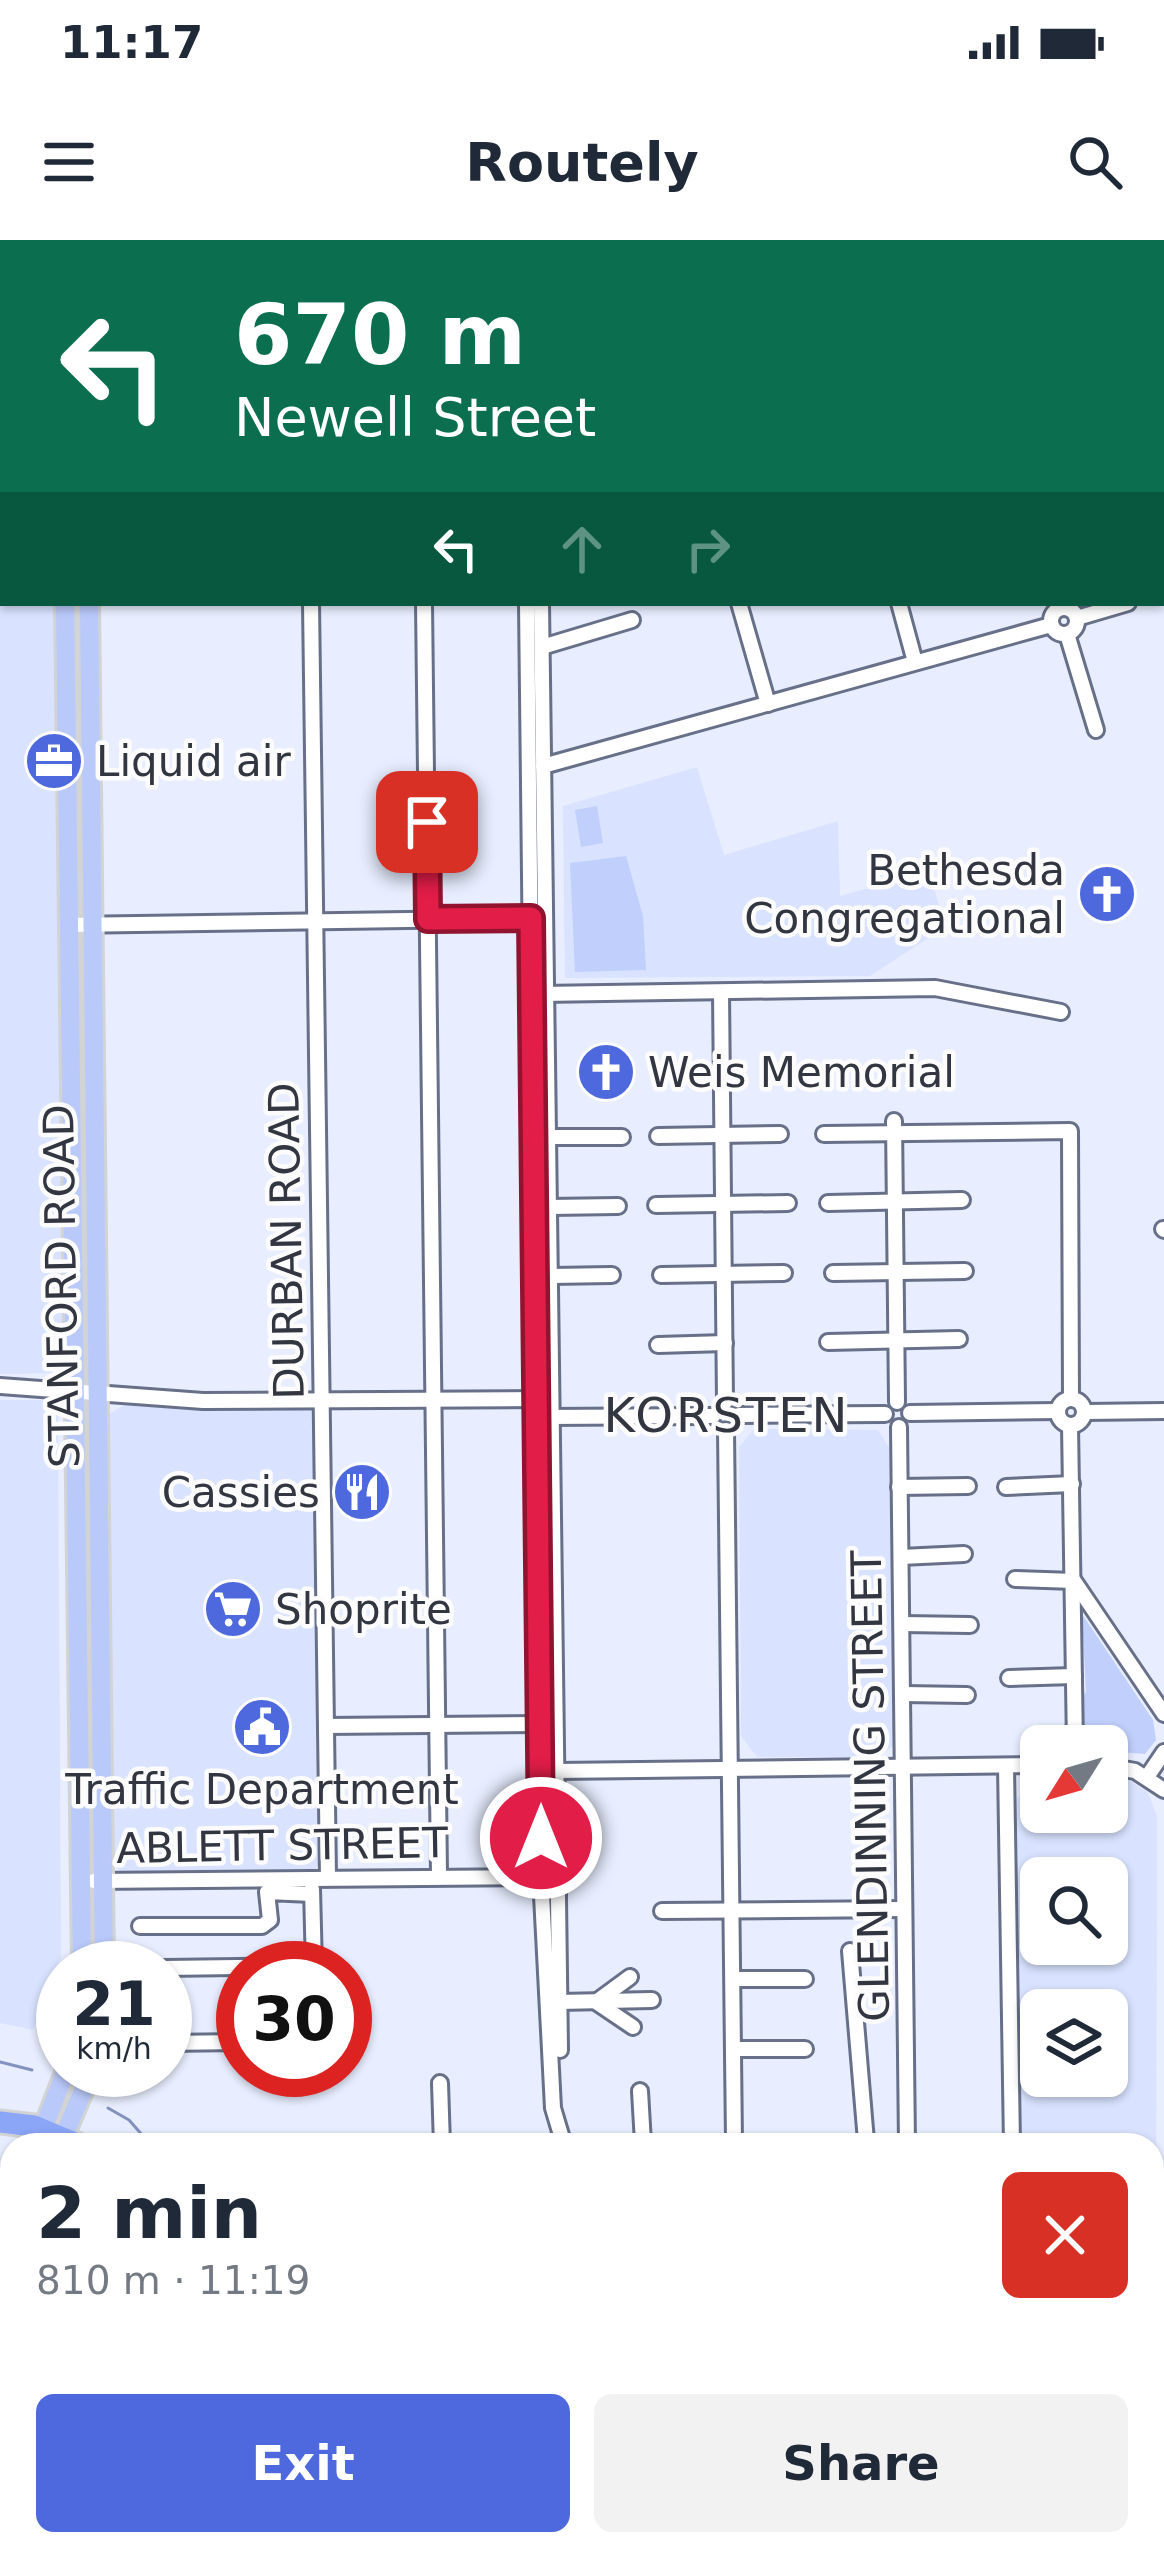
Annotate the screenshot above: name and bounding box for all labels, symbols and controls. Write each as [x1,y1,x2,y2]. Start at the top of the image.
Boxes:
text: 11:17 [60,16,203,69]
icon: menu [36,129,102,195]
icon: search [1062,129,1128,195]
text: Routely [465,131,699,194]
text: 670 m [234,286,526,384]
icon: left [36,288,192,444]
text: Newell Street [234,386,596,449]
icon: left [423,516,489,582]
icon: ahead [549,516,615,582]
icon: right [675,516,741,582]
office icon: Liquid air [23,730,85,792]
place label: Liquid air [96,737,291,786]
pin [376,771,478,873]
icon: arrive [394,789,460,855]
place label: Bethesda Congregational [744,846,1065,943]
church icon: Bethesda Congregational [1076,863,1138,925]
church icon: Weis Memorial [575,1041,637,1103]
place label: Weis Memorial [648,1048,955,1097]
street label: DURBAN ROAD [259,1082,314,1400]
street label: STANFORD ROAD [34,1104,89,1468]
district label: KORSTEN [603,1387,851,1443]
restaurant icon: Cassies [331,1461,393,1523]
place label: Cassies [162,1468,320,1517]
street label: GLENDINNING STREET [842,1550,899,2022]
supermarket icon: Shoprite [202,1578,264,1640]
place label: Shoprite [275,1585,452,1634]
public building icon: Traffic Department [231,1696,293,1758]
north arrow [1020,1725,1128,1833]
map controls [1020,1725,1128,2097]
place label: Traffic Department [64,1765,459,1814]
position arrow [478,1775,604,1901]
street label: ABLETT STREET [116,1818,449,1873]
button: search [1020,1857,1128,1965]
speed limit sign: 30 [216,1941,372,2097]
text: 21 [72,1969,156,2039]
button: layers [1020,1989,1128,2097]
text: km/h [76,2031,152,2066]
text: 2 min [36,2171,262,2255]
button: close [1002,2172,1128,2298]
text: 810 m · 11:19 [36,2258,310,2303]
button: Exit [36,2394,570,2532]
button: Share [594,2394,1128,2532]

